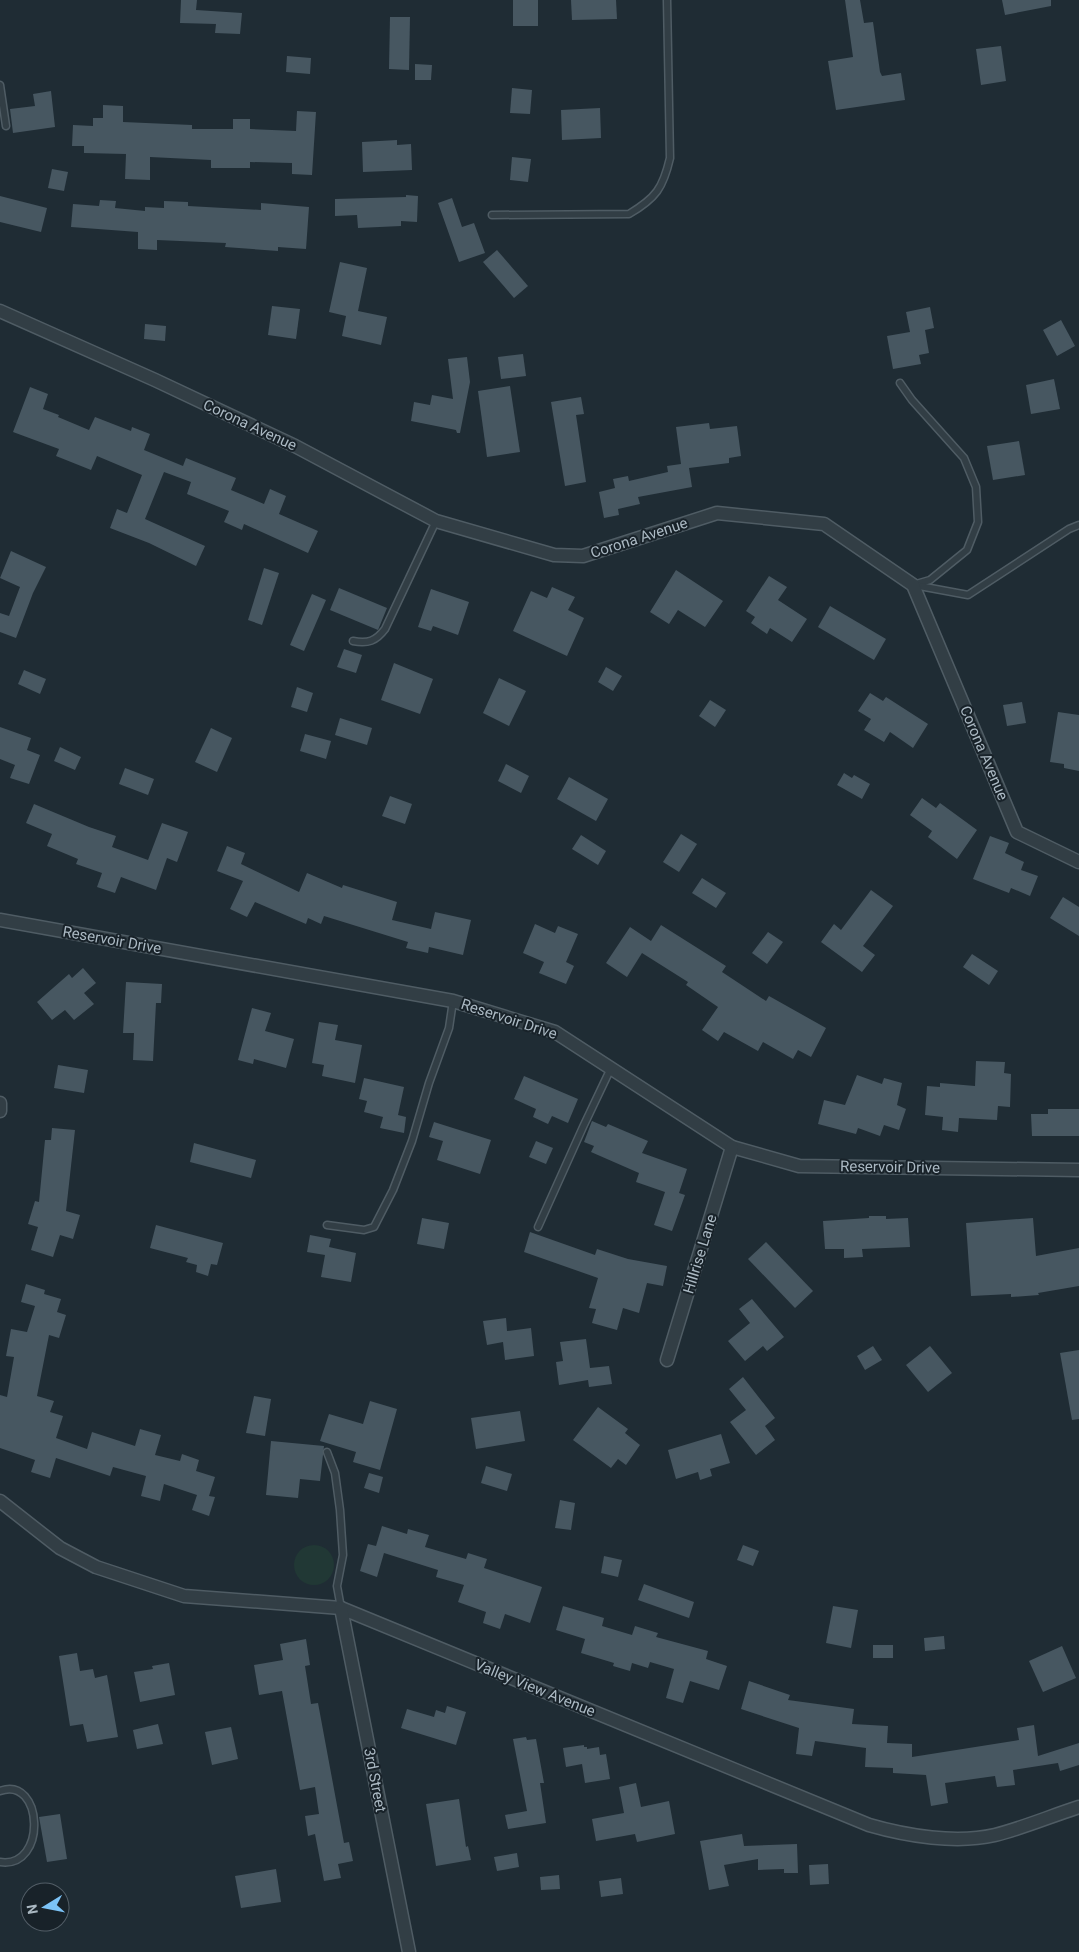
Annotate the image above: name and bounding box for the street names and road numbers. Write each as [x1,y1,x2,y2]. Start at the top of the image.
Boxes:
street label: Corona Avenue [200,395,300,455]
street label: Corona Avenue [588,514,690,562]
street label: Corona Avenue [956,703,1012,803]
street label: Reservoir Drive [61,922,163,958]
street label: Reservoir Drive [459,995,559,1043]
street label: Reservoir Drive [840,1157,940,1177]
street label: Hillrise Lane [679,1212,721,1296]
street label: Valley View Avenue [472,1656,598,1720]
street label: 3rd Street [360,1746,390,1814]

